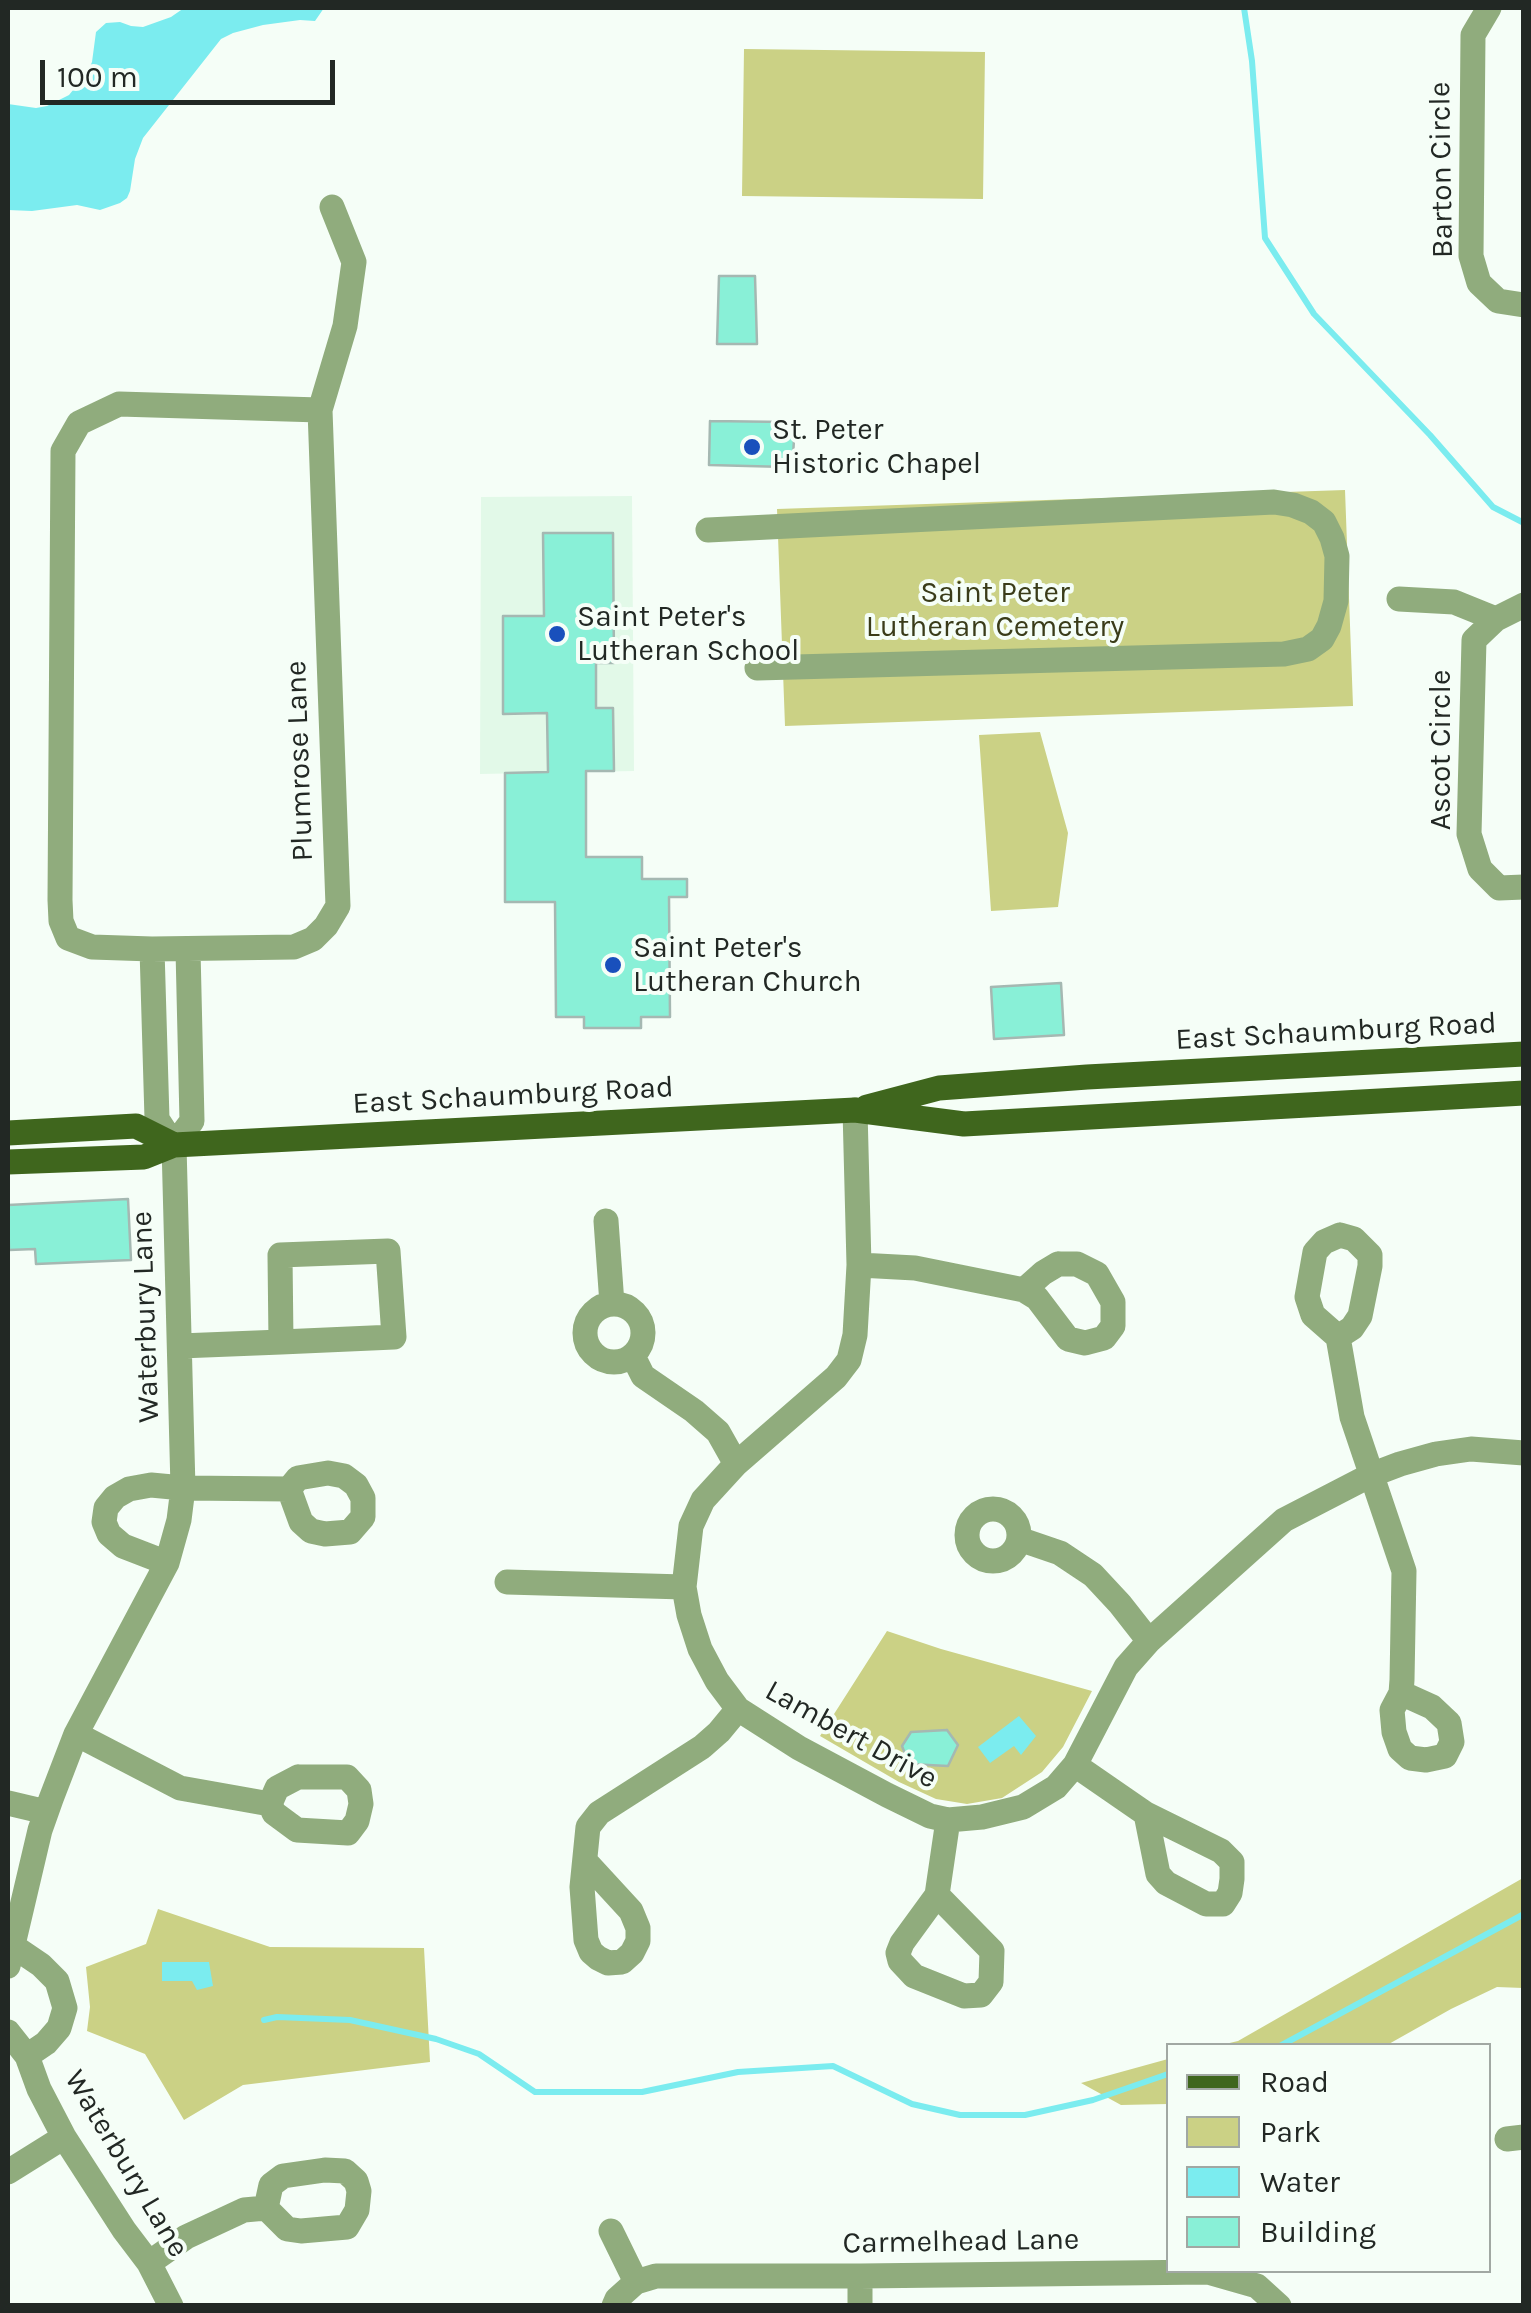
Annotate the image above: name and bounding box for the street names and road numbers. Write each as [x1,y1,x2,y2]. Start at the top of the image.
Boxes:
street label: Barton Circle [1422,82,1462,258]
street label: Plumrose Lane [279,660,321,862]
street label: Ascot Circle [1423,670,1459,830]
street label: East Schaumburg Road [1175,1006,1497,1058]
street label: East Schaumburg Road [352,1070,674,1122]
street label: Waterbury Lane [124,1211,168,1423]
street label: Lambert Drive [759,1673,943,1797]
street label: Waterbury Lane [56,2064,196,2264]
street label: Carmelhead Lane [842,2222,1080,2262]

